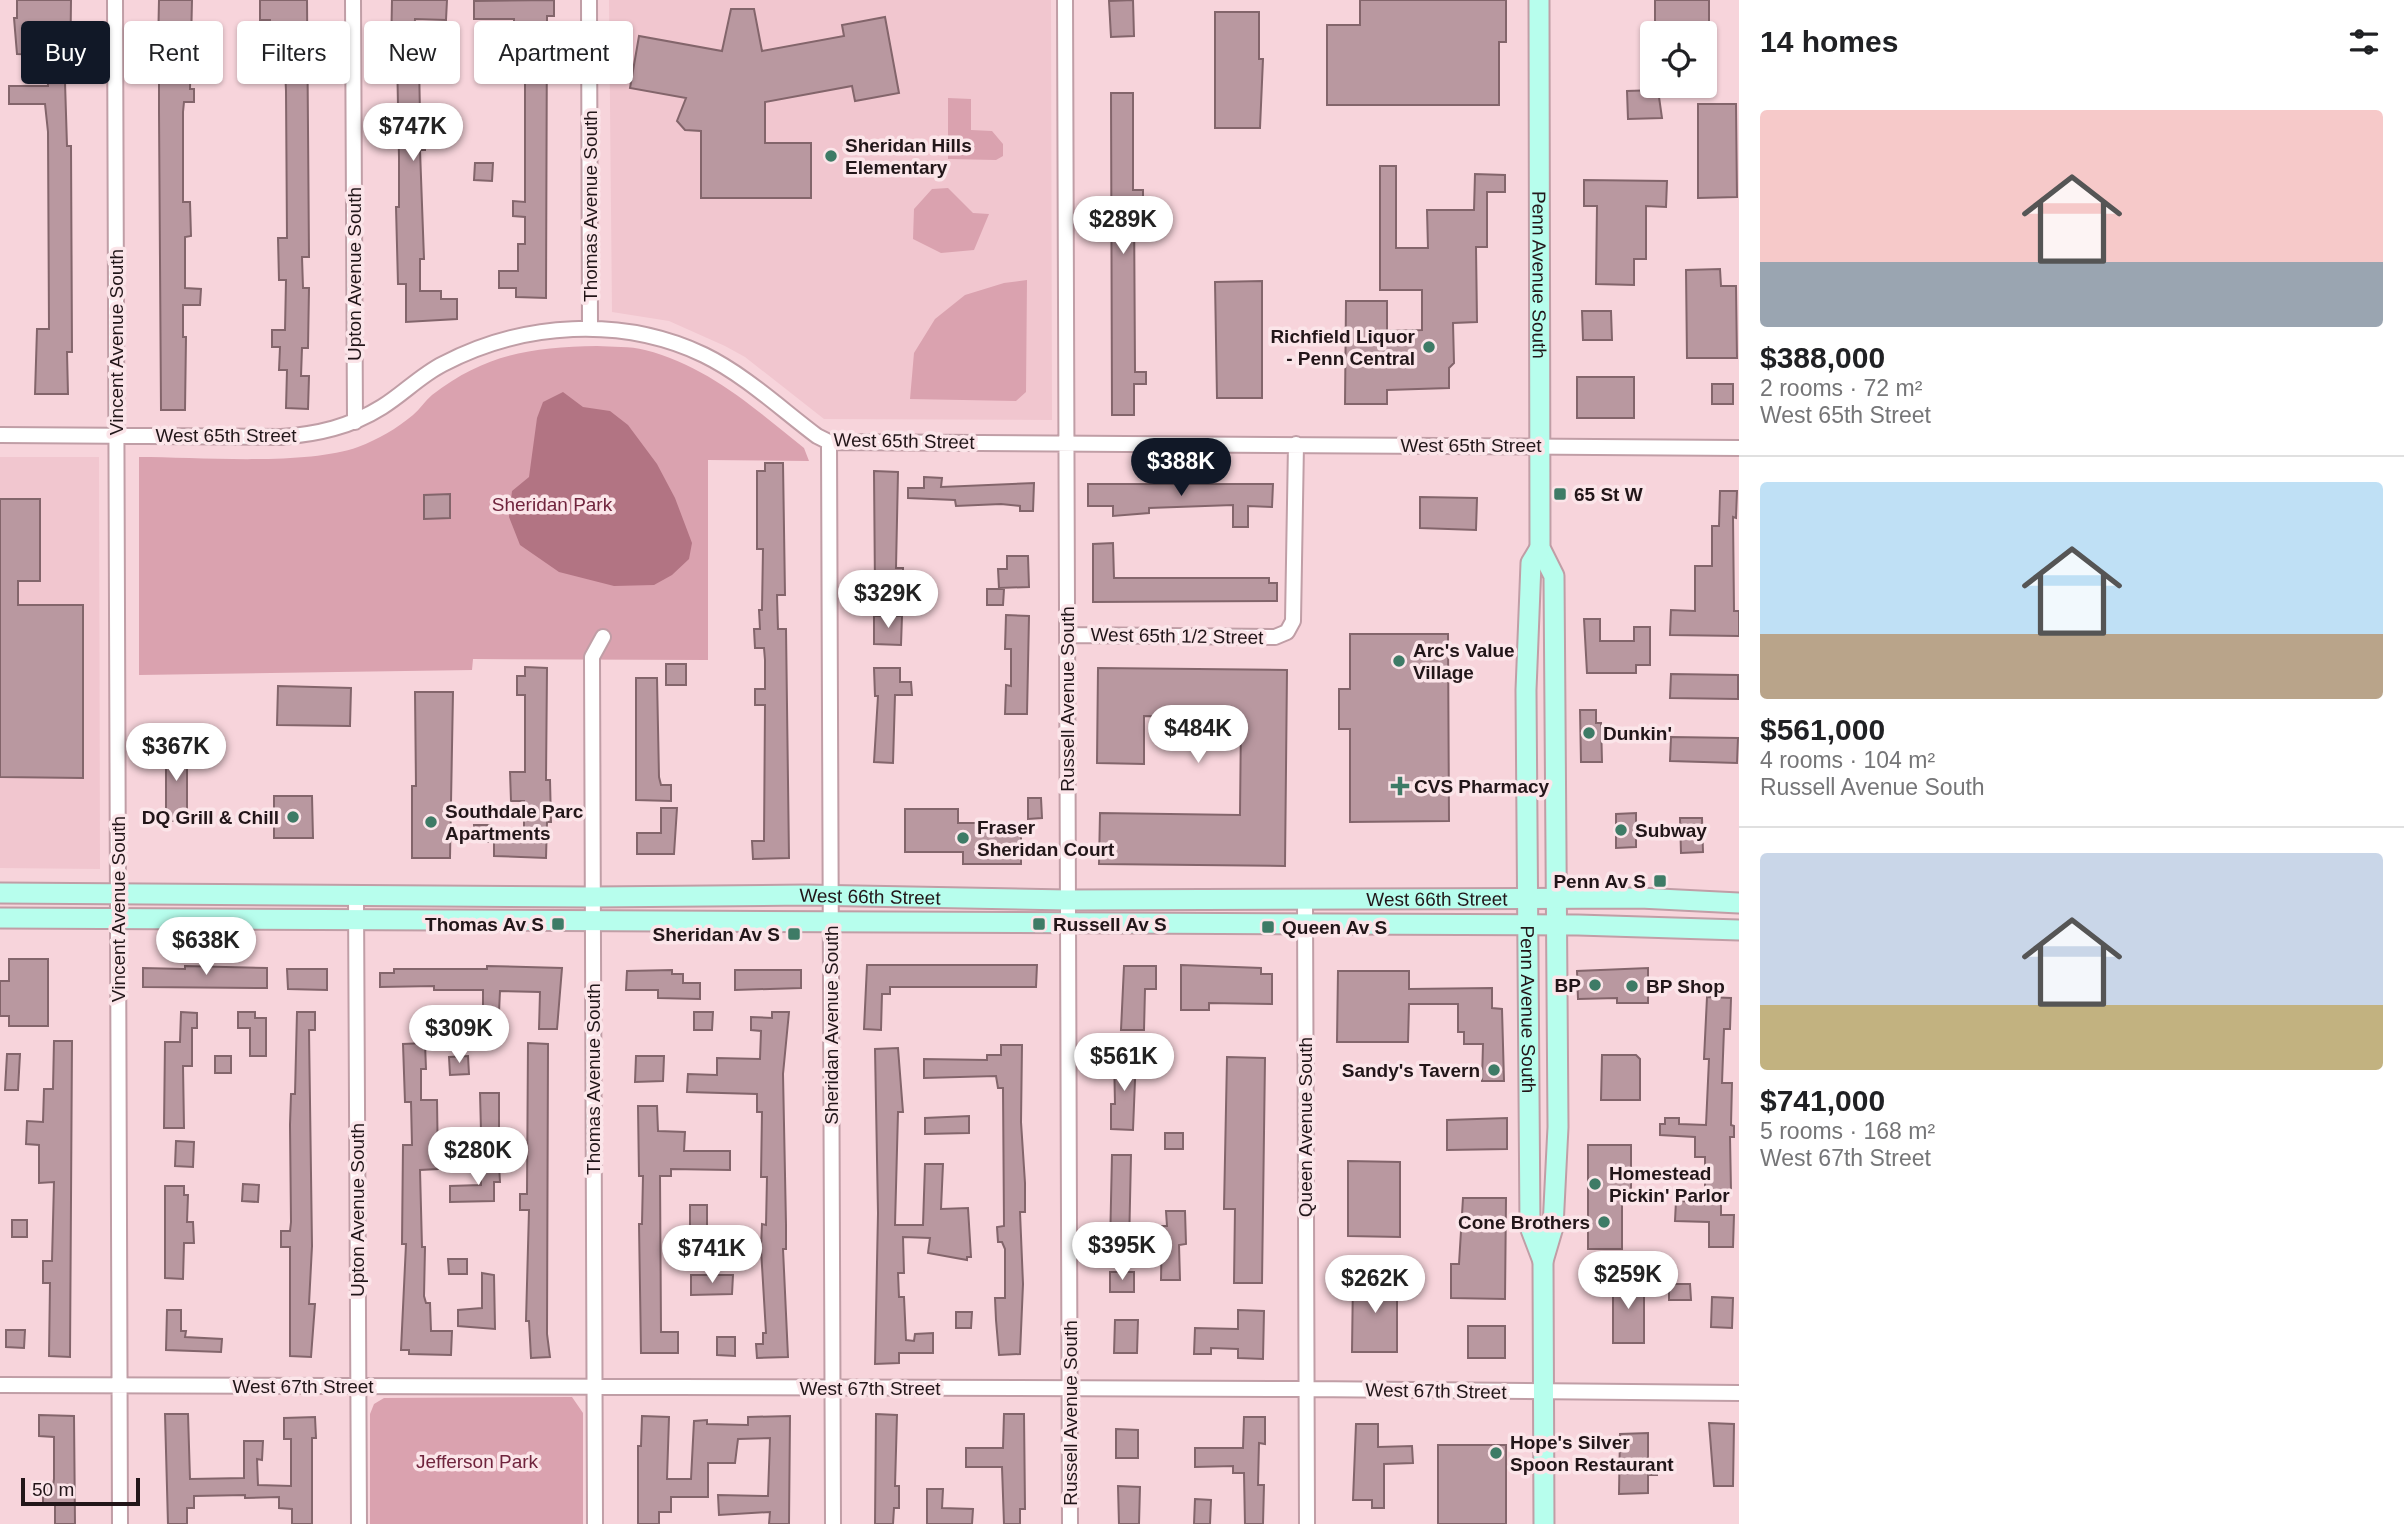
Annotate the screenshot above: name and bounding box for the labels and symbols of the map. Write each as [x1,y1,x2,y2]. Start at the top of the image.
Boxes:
pin: $747K [364,104,462,163]
street label: Thomas Avenue South [580,110,601,302]
place label: Sheridan Hills Elementary [845,135,972,178]
marker: Sheridan Hills Elementary [823,148,839,164]
street label: Upton Avenue South [344,187,365,361]
street label: Penn Avenue South [1529,191,1550,359]
pin: $289K [1074,196,1172,256]
street label: Vincent Avenue South [106,249,127,435]
place label: Richfield Liquor - Penn Central [1270,326,1416,369]
marker: Richfield Liquor - Penn Central [1421,339,1437,355]
street label: West 65th Street [155,425,297,446]
street label: West 65th Street [833,429,975,453]
street label: West 65th Street [1400,435,1542,456]
pin: $388K [1132,438,1230,498]
place label: 65 St W [1574,484,1643,505]
marker: 65 St W [1552,486,1568,502]
park label: Sheridan Park [492,494,613,515]
pin: $329K [839,570,937,630]
street label: Russell Avenue South [1057,606,1078,792]
street label: West 65th 1/2 Street [1090,624,1264,648]
place label: Arc's Value Village [1413,640,1515,683]
marker: Arc's Value Village [1391,653,1407,669]
pin: $484K [1149,706,1247,765]
place label: Dunkin' [1603,723,1672,744]
pin: $367K [127,724,225,783]
marker: Dunkin' [1581,725,1597,741]
place label: CVS Pharmacy [1414,776,1550,797]
marker: CVS Pharmacy [1392,778,1408,794]
place label: Southdale Parc Apartments [445,801,584,844]
place label: DQ Grill & Chill [142,807,279,828]
marker: DQ Grill & Chill [285,809,301,825]
marker: Southdale Parc Apartments [423,814,439,830]
street label: Vincent Avenue South [108,816,129,1002]
place label: Fraser Sheridan Court [977,817,1115,860]
place label: Subway [1635,820,1707,841]
marker: Subway [1613,822,1629,838]
marker: Fraser Sheridan Court [955,830,971,846]
place label: Penn Av S [1553,871,1646,892]
marker: Penn Av S [1652,873,1668,889]
street label: West 66th Street [799,884,942,908]
street label: West 66th Street [1366,888,1508,909]
place label: Thomas Av S [425,914,544,935]
place label: Russell Av S [1053,914,1167,935]
marker: Thomas Av S [550,916,566,932]
marker: Russell Av S [1031,916,1047,932]
place label: Queen Av S [1282,917,1387,938]
pin: $638K [157,918,255,977]
marker: Queen Av S [1260,919,1276,935]
place label: Sheridan Av S [653,924,780,945]
street label: Sheridan Avenue South [821,925,842,1125]
street label: Penn Avenue South [1517,925,1540,1093]
marker: Sheridan Av S [786,926,802,942]
place label: BP [1555,975,1581,996]
place label: BP Shop [1646,976,1725,997]
marker: BP [1587,977,1603,993]
marker: BP Shop [1624,978,1640,994]
street label: Thomas Avenue South [583,983,604,1175]
pin: $309K [410,1006,508,1065]
pin: $561K [1075,1034,1173,1093]
street label: Queen Avenue South [1295,1037,1316,1217]
place label: Sandy's Tavern [1342,1060,1480,1081]
marker: Sandy's Tavern [1486,1062,1502,1078]
street label: Upton Avenue South [347,1123,368,1297]
pin: $280K [429,1128,527,1187]
place label: Homestead Pickin' Parlor [1609,1163,1730,1206]
marker: Homestead Pickin' Parlor [1587,1176,1603,1192]
place label: Cone Brothers [1458,1212,1590,1233]
marker: Cone Brothers [1596,1214,1612,1230]
pin: $395K [1073,1222,1171,1282]
pin: $741K [663,1226,761,1285]
pin: $259K [1579,1252,1677,1311]
pin: $262K [1326,1256,1424,1315]
street label: Russell Avenue South [1060,1320,1081,1506]
street label: West 67th Street [232,1376,374,1397]
street label: West 67th Street [799,1378,941,1399]
street label: West 67th Street [1365,1379,1507,1403]
place label: Hope's Silver Spoon Restaurant [1510,1432,1674,1475]
marker: Hope's Silver Spoon Restaurant [1488,1445,1504,1461]
park label: Jefferson Park [416,1451,539,1472]
scale bar [21,1475,140,1507]

